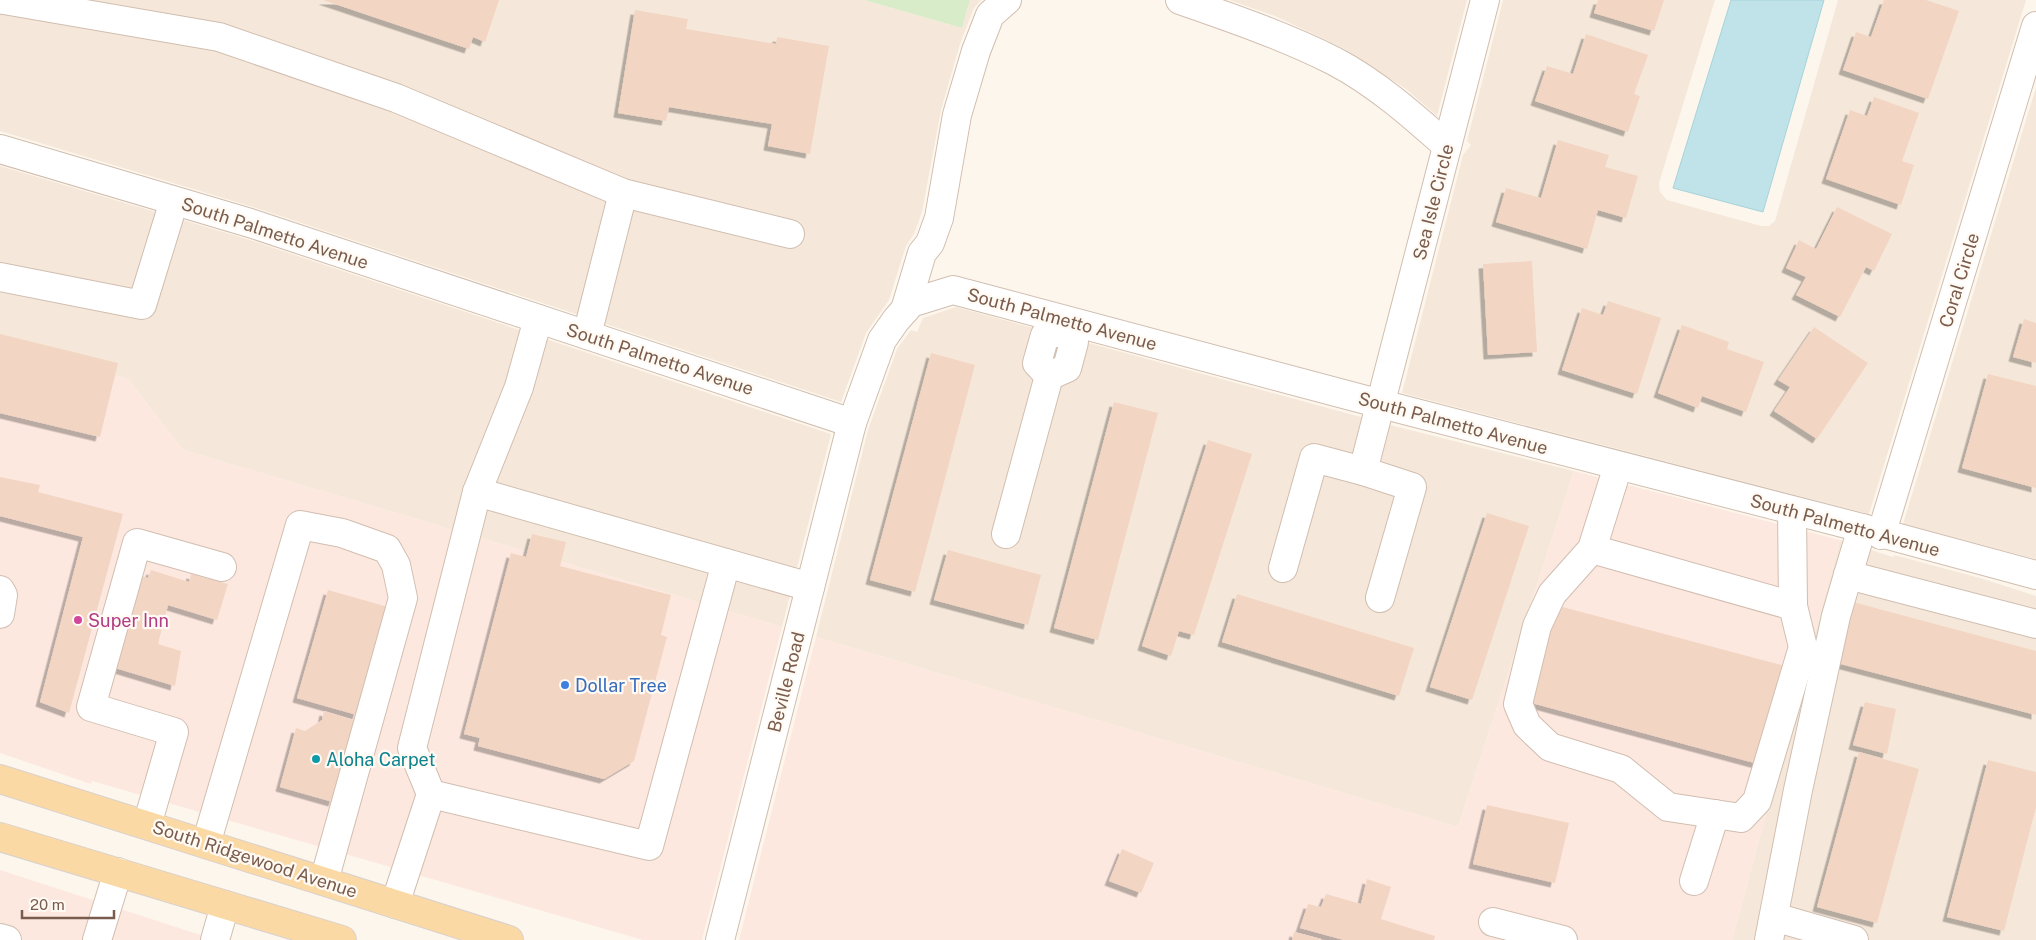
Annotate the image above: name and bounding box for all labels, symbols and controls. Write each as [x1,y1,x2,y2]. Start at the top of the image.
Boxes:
street label: Sea Isle Circle [1408,142,1458,262]
street label: South Palmetto Avenue [179,193,371,273]
street label: Coral Circle [1935,230,1983,330]
street label: South Palmetto Avenue [965,284,1159,354]
street label: South Palmetto Avenue [564,319,756,399]
street label: South Palmetto Avenue [1356,388,1550,458]
street label: South Palmetto Avenue [1748,490,1942,560]
place label: Super Inn [88,610,169,631]
marker: Super Inn [72,614,84,626]
street label: Beville Road [763,629,809,735]
place label: Dollar Tree [575,675,667,696]
marker: Dollar Tree [559,679,571,691]
place label: Aloha Carpet [326,749,435,770]
marker: Aloha Carpet [310,753,322,765]
street label: South Ridgewood Avenue [150,816,360,902]
scale bar [22,888,115,920]
text: 20 m [30,896,65,913]

